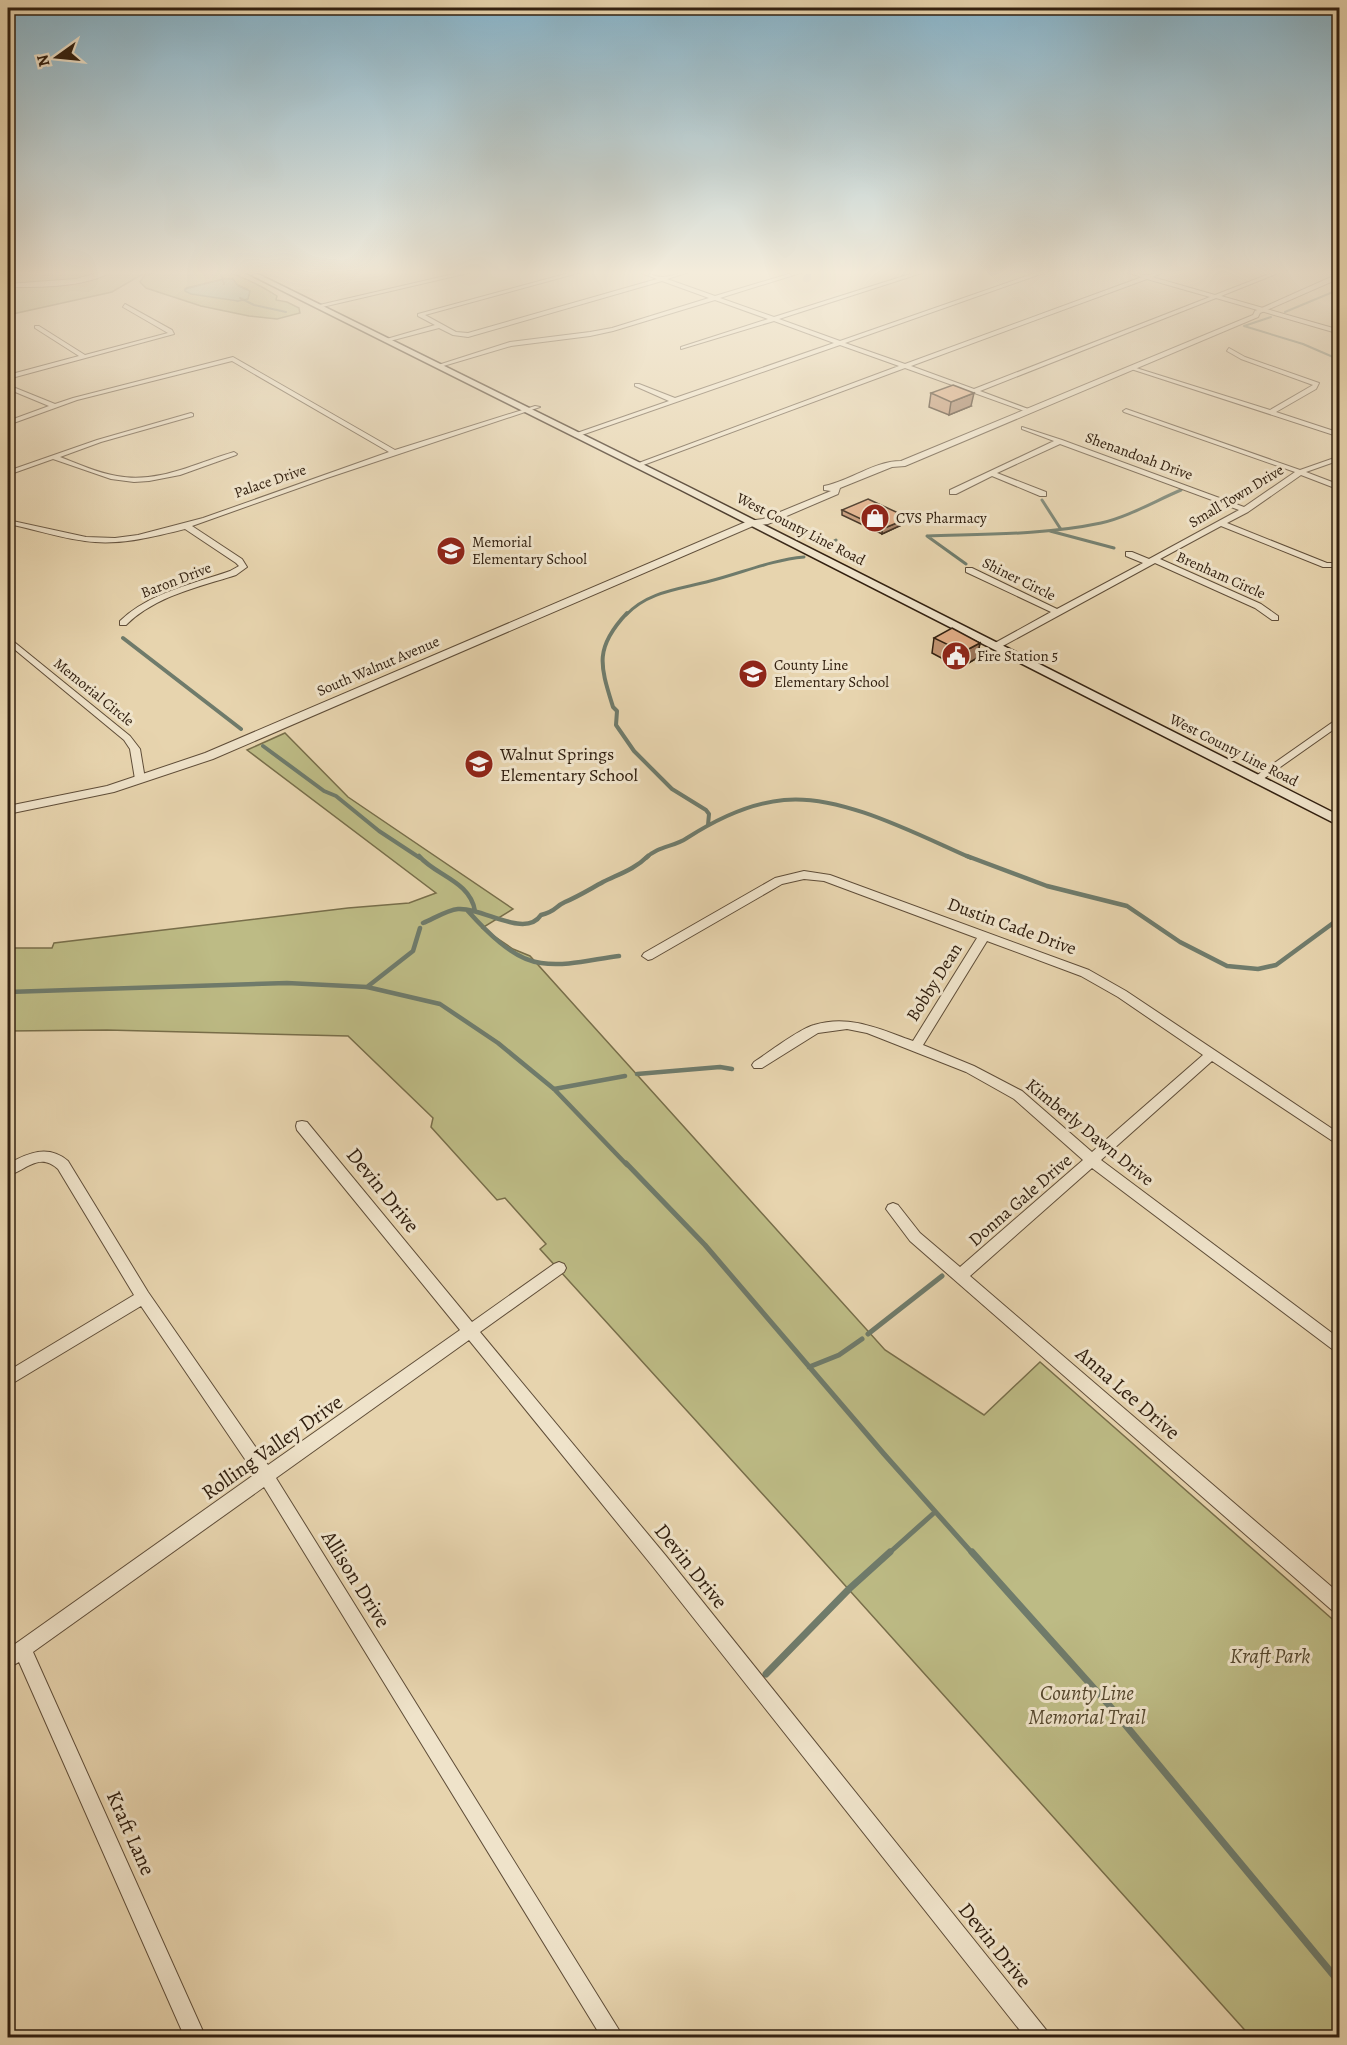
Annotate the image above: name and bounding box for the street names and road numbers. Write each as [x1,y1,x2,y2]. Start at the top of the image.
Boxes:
street label: Shenandoah Drive [1082,427,1196,485]
street label: Palace Drive [231,459,309,503]
street label: Small Town Drive [1185,460,1287,532]
street label: West County Line Road [732,487,870,571]
street label: Brenham Circle [1173,546,1269,604]
street label: Shiner Circle [979,553,1059,606]
street label: Baron Drive [138,557,214,603]
street label: South Walnut Avenue [314,631,443,701]
street label: Memorial Circle [49,653,139,731]
street label: West County Line Road [1165,708,1303,792]
street label: Dustin Cade Drive [944,892,1080,960]
street label: Bobby Dean [900,938,968,1026]
street label: Kimberly Dawn Drive [1021,1073,1159,1191]
street label: Devin Drive [340,1141,426,1239]
street label: Donna Gale Drive [963,1148,1077,1252]
street label: Anna Lee Drive [1069,1339,1186,1446]
street label: Rolling Valley Drive [196,1388,348,1506]
street label: Devin Drive [648,1517,734,1615]
street label: Allison Drive [315,1524,397,1633]
street label: Kraft Lane [100,1786,162,1880]
street label: Devin Drive [952,1896,1038,1994]

